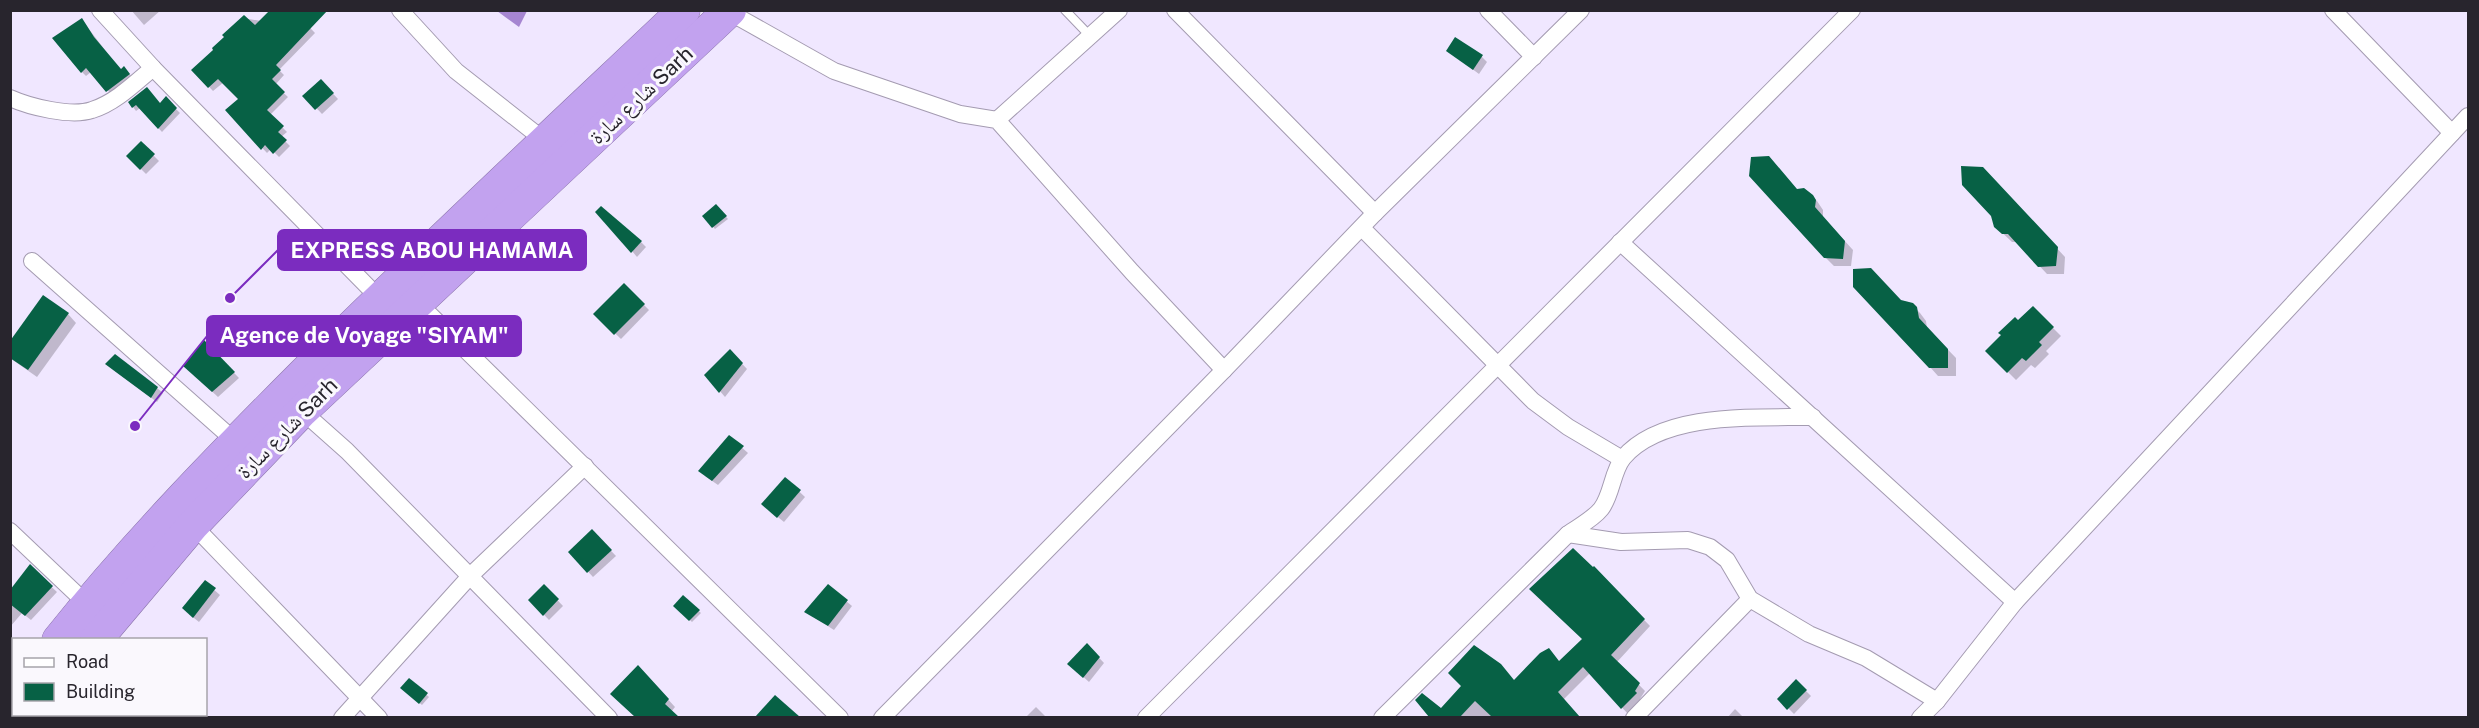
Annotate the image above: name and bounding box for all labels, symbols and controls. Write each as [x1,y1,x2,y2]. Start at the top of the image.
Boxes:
street label: شارع سارة Sarh [584,41,698,150]
callout: EXPRESS ABOU HAMAMA [278,230,586,270]
text: EXPRESS ABOU HAMAMA [290,237,574,263]
callout: Agence de Voyage "SIYAM" [207,316,521,356]
text: Agence de Voyage "SIYAM" [219,322,509,348]
street label: شارع سارة Sarh [232,373,343,484]
legend [12,638,207,716]
text: Road [66,651,109,672]
text: Building [66,681,135,702]

